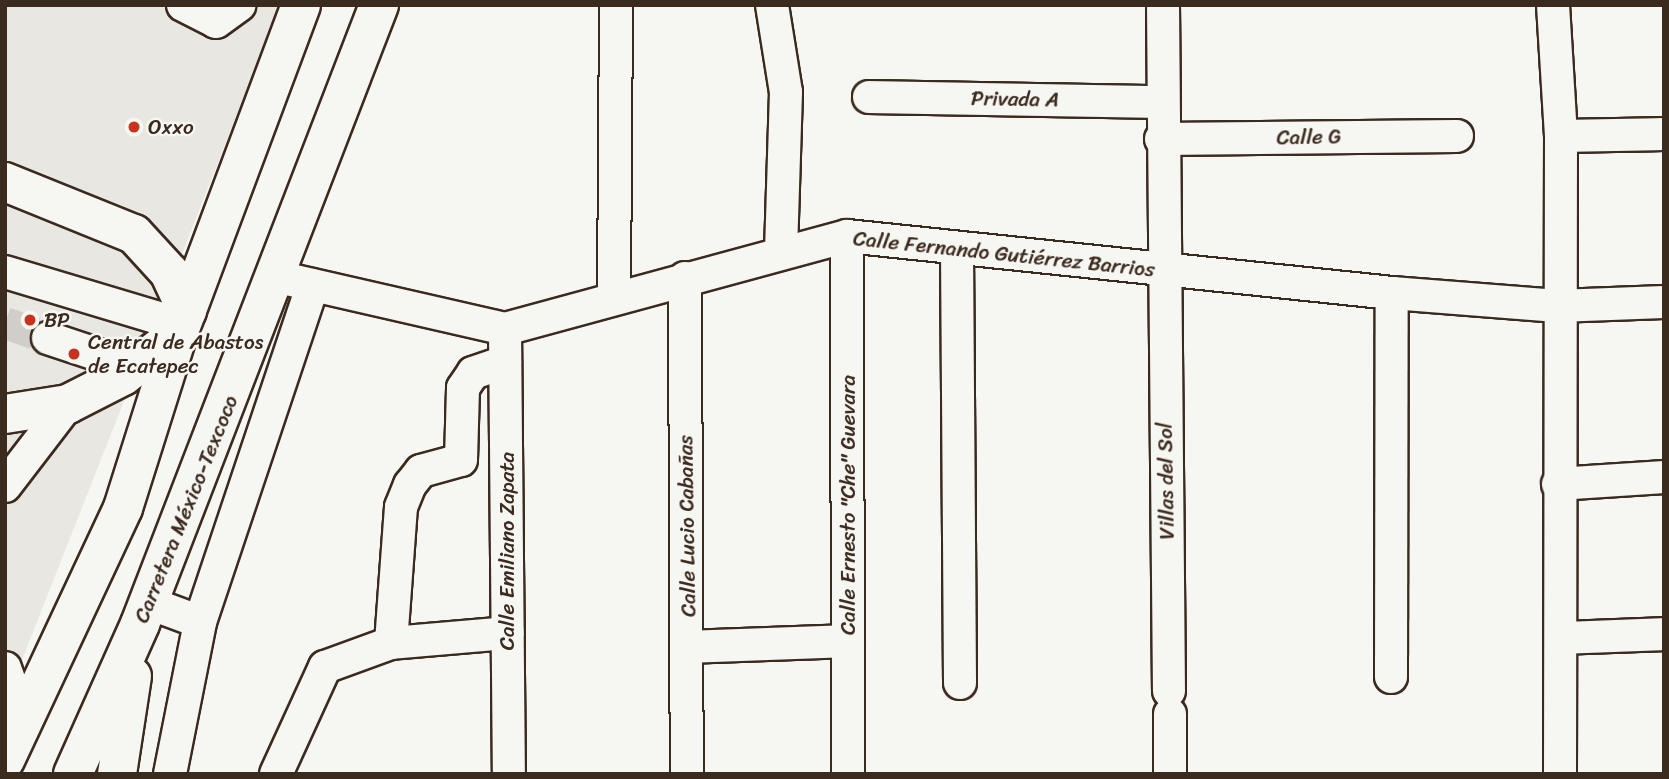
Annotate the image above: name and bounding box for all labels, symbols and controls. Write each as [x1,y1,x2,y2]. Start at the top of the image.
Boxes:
street label: Privada A [971,86,1059,112]
place label: Oxxo [148,114,194,140]
marker: Oxxo [126,119,142,135]
street label: Calle G [1276,124,1342,150]
street label: Calle Fernando Gutiérrez Barrios [853,226,1155,282]
place label: BP [44,307,70,333]
marker: BP [22,312,38,328]
place label: Central de Abastos de Ecatepec [88,329,265,379]
marker: Central de Abastos de Ecatepec [66,346,82,362]
street label: Calle Ernesto "Che" Guevara [835,375,861,635]
street label: Carretera México-Texcoco [129,392,243,626]
street label: Villas del Sol [1152,422,1180,540]
street label: Calle Lucio Cabañas [673,435,701,617]
street label: Calle Emiliano Zapata [494,452,520,650]

